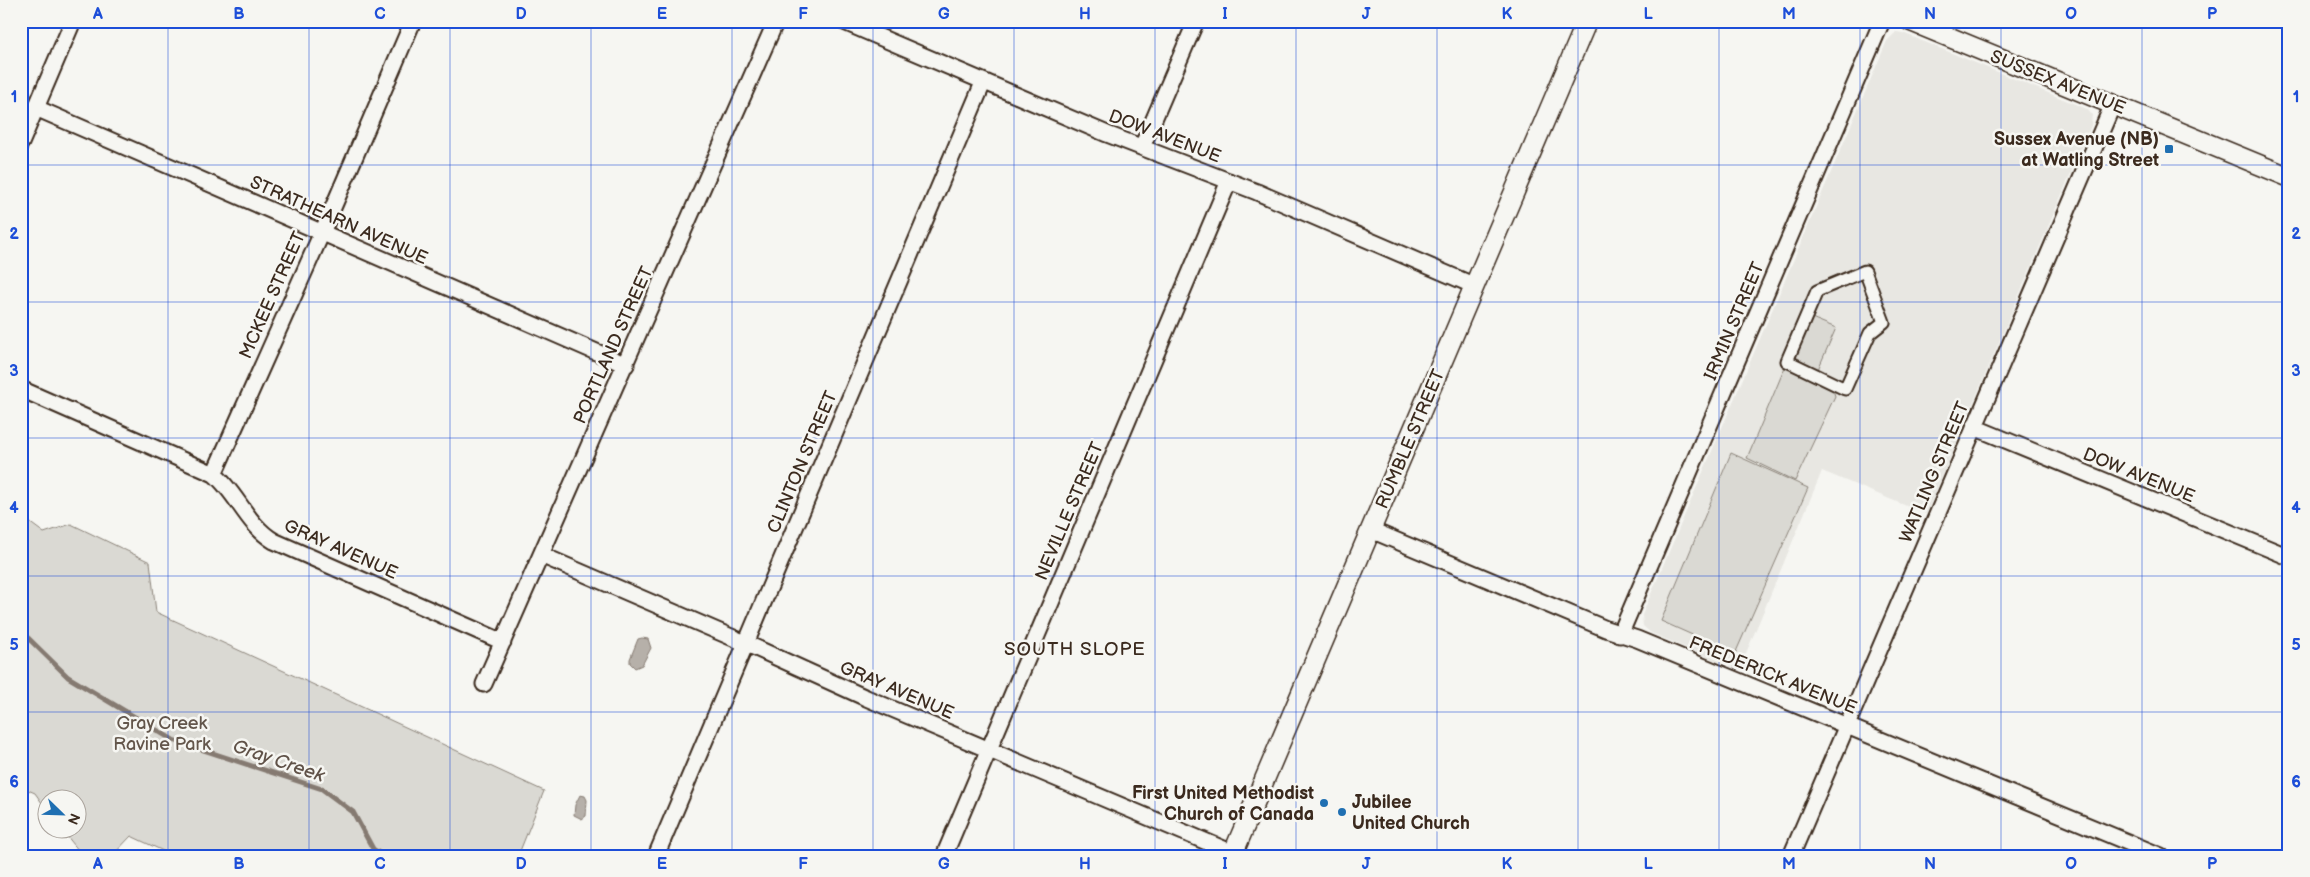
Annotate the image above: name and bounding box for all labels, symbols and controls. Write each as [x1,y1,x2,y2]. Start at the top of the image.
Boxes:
text: A [92,5,103,24]
text: B [233,5,245,24]
text: C [374,5,386,24]
text: D [515,5,527,24]
text: E [657,5,667,24]
text: F [798,5,808,24]
text: G [938,5,950,24]
text: H [1079,5,1091,24]
text: I [1222,5,1228,24]
text: J [1362,5,1371,24]
text: K [1502,5,1513,24]
text: L [1643,5,1653,24]
text: M [1782,5,1796,24]
text: N [1924,5,1936,24]
text: O [2065,5,2077,24]
text: P [2207,5,2217,24]
street label: SUSSEX AVENUE [1987,46,2129,119]
text: 1 [11,88,17,107]
text: 1 [2293,88,2299,107]
street label: DOW AVENUE [1106,105,1224,168]
place label: Sussex Avenue (NB) at Watling Street [1994,129,2159,171]
marker: Sussex Avenue (NB) at Watling Street [2163,143,2175,155]
street label: STRATHEARN AVENUE [247,172,431,269]
text: 2 [9,225,19,244]
text: 2 [2291,225,2301,244]
street label: MCKEE STREET [235,228,310,362]
street label: IRMIN STREET [1700,259,1769,383]
street label: PORTLAND STREET [569,263,658,427]
text: 3 [9,362,19,381]
text: 3 [2291,362,2301,381]
street label: RUMBLE STREET [1372,366,1449,512]
street label: CLINTON STREET [763,388,842,536]
street label: WATLING STREET [1895,398,1974,546]
street label: NEVILLE STREET [1031,439,1108,583]
street label: DOW AVENUE [2080,444,2198,507]
text: 4 [9,499,19,518]
text: 4 [2291,499,2301,518]
street label: GRAY AVENUE [281,515,401,584]
street label: FREDERICK AVENUE [1686,632,1860,719]
text: 5 [9,636,19,655]
text: 5 [2291,636,2301,655]
district label: SOUTH SLOPE [1004,638,1146,661]
street label: GRAY AVENUE [837,657,957,724]
park label: Gray Creek Ravine Park [113,713,211,755]
water label: Gray Creek [230,735,328,788]
text: 6 [9,773,19,792]
text: 6 [2291,773,2301,792]
place label: First United Methodist Church of Canada [1132,783,1314,825]
north arrow [38,790,88,840]
place label: Jubilee United Church [1352,792,1470,834]
marker: First United Methodist Church of Canada [1318,797,1330,809]
marker: Jubilee United Church [1336,806,1348,818]
text: N [64,811,83,827]
text: A [92,855,103,874]
text: B [233,855,245,874]
text: C [374,855,386,874]
text: D [515,855,527,874]
text: E [657,855,667,874]
text: F [798,855,808,874]
text: G [938,855,950,874]
text: H [1079,855,1091,874]
text: I [1222,855,1228,874]
text: J [1362,855,1371,874]
text: K [1502,855,1513,874]
text: L [1643,855,1653,874]
text: M [1782,855,1796,874]
text: N [1924,855,1936,874]
text: O [2065,855,2077,874]
text: P [2207,855,2217,874]

